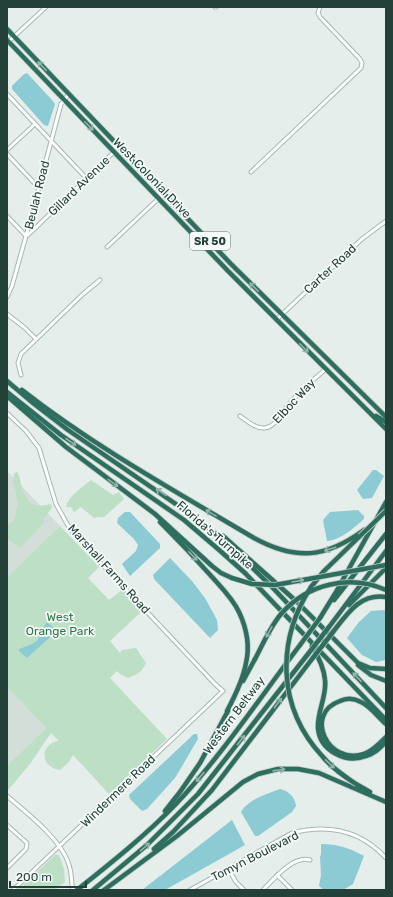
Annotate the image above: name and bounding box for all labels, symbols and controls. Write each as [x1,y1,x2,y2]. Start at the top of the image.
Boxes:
one-way arrow [37,61,47,71]
one-way arrow [84,121,94,131]
street label: West Colonial Drive [110,135,194,221]
street label: Gillard Avenue [45,153,113,219]
street label: Beulah Road [22,159,52,231]
road number: SR 50 [190,232,230,250]
street label: Carter Road [301,241,359,297]
one-way arrow [249,282,259,292]
one-way arrow [299,343,309,353]
street label: Elboc Way [270,375,318,426]
one-way arrow [65,438,76,446]
one-way arrow [107,479,118,487]
one-way arrow [155,488,166,496]
street label: Florida's Turnpike [174,498,256,572]
one-way arrow [205,508,217,516]
street label: Marshall Farms Road [65,521,153,617]
one-way arrow [324,546,337,553]
one-way arrow [188,551,198,561]
one-way arrow [291,577,304,585]
park label: West Orange Park [26,610,95,638]
one-way arrow [265,626,273,638]
one-way arrow [352,672,362,682]
street label: Western Beltway [200,673,268,756]
one-way arrow [273,698,282,709]
one-way arrow [237,735,245,746]
street label: Windermere Road [78,752,158,830]
one-way arrow [325,759,335,769]
one-way arrow [272,766,285,774]
one-way arrow [195,771,204,782]
street label: Tomyn Boulevard [209,828,301,884]
one-way arrow [140,843,150,852]
scale bar [10,863,86,889]
text: 200 m [16,870,52,884]

